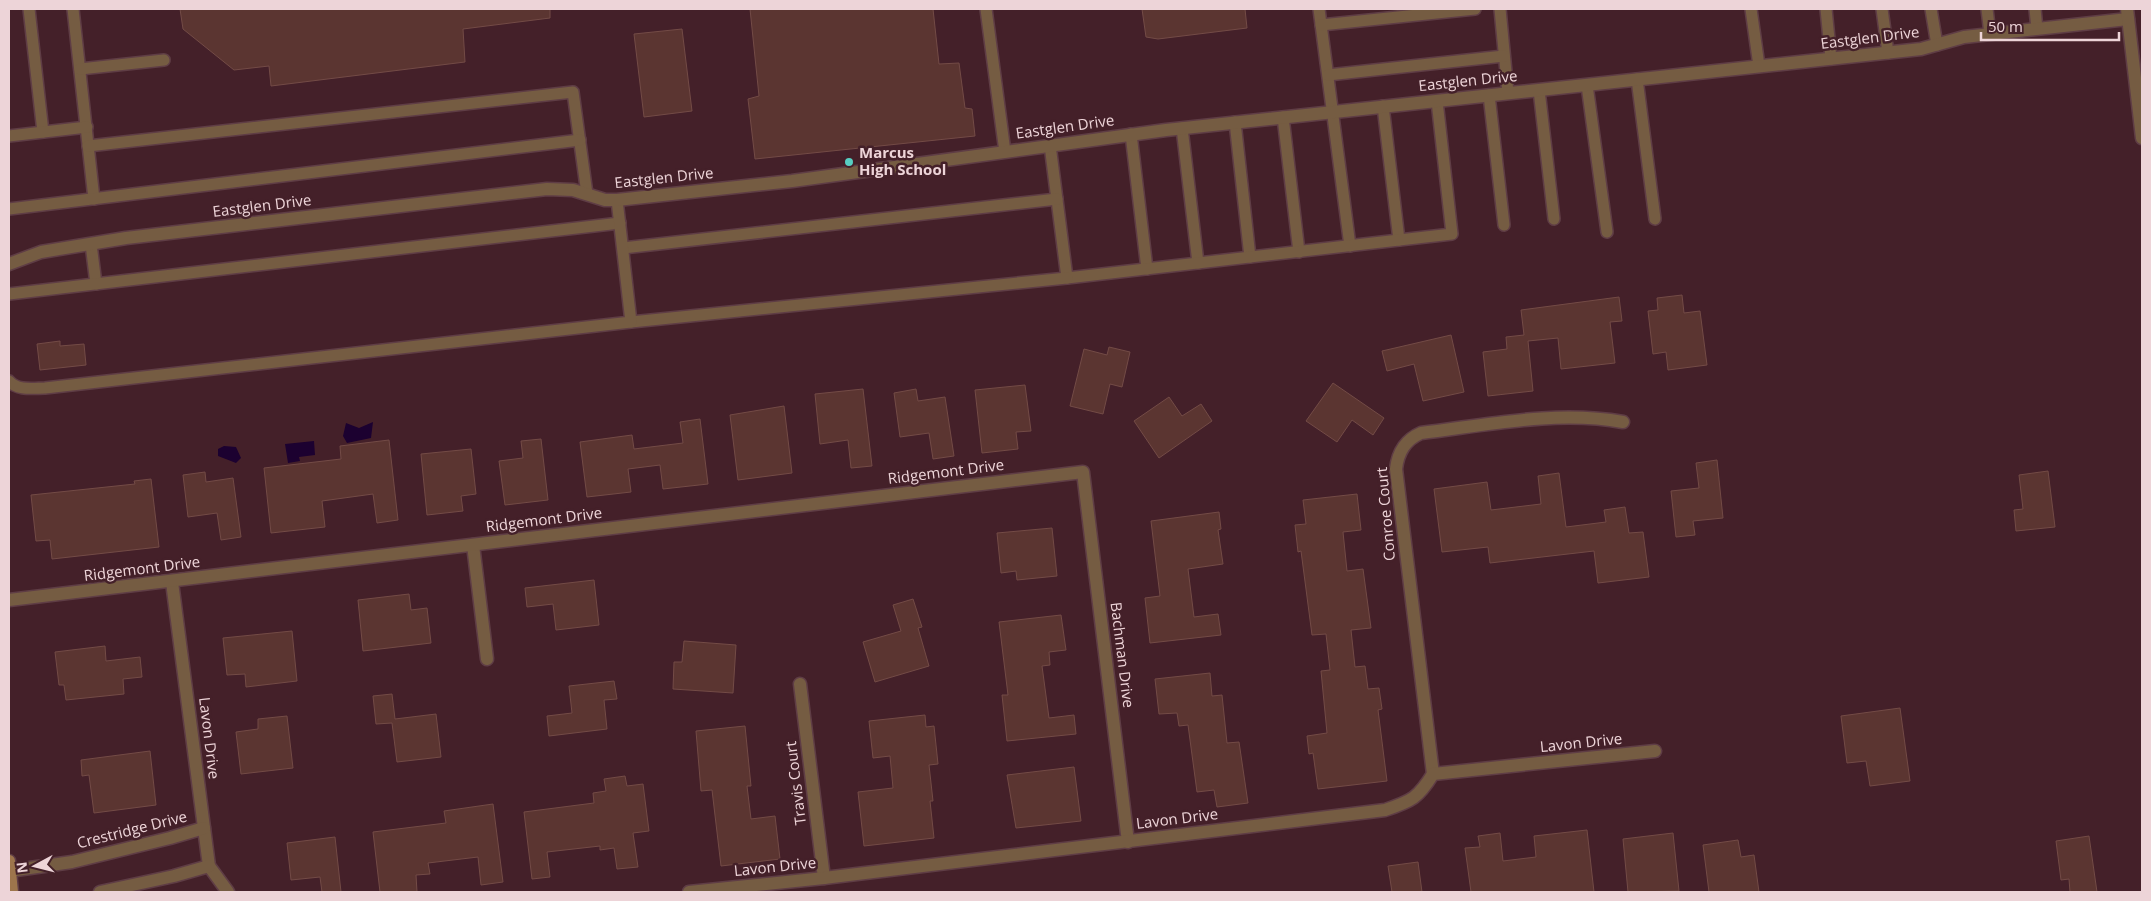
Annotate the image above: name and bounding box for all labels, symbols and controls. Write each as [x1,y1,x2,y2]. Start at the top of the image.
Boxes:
scale bar [1981,10,2118,42]
text: 50 m [1988,16,2023,36]
street label: Eastglen Drive [1819,21,1920,53]
street label: Eastglen Drive [1417,65,1518,95]
street label: Eastglen Drive [1014,109,1115,143]
place label: Marcus High School [859,142,946,179]
marker: Marcus High School [843,156,855,168]
street label: Eastglen Drive [613,162,714,192]
street label: Eastglen Drive [211,189,312,221]
street label: Ridgemont Drive [887,454,1005,488]
street label: Conroe Court [1371,466,1399,562]
street label: Ridgemont Drive [485,502,603,536]
street label: Ridgemont Drive [83,551,201,585]
street label: Bachman Drive [1107,601,1139,709]
street label: Lavon Drive [195,696,225,780]
street label: Lavon Drive [1539,728,1623,756]
street label: Travis Court [780,740,810,826]
street label: Lavon Drive [1135,803,1219,833]
street label: Crestridge Drive [75,806,189,852]
north arrow [10,841,60,891]
street label: Lavon Drive [733,852,817,880]
text: N [11,861,32,874]

